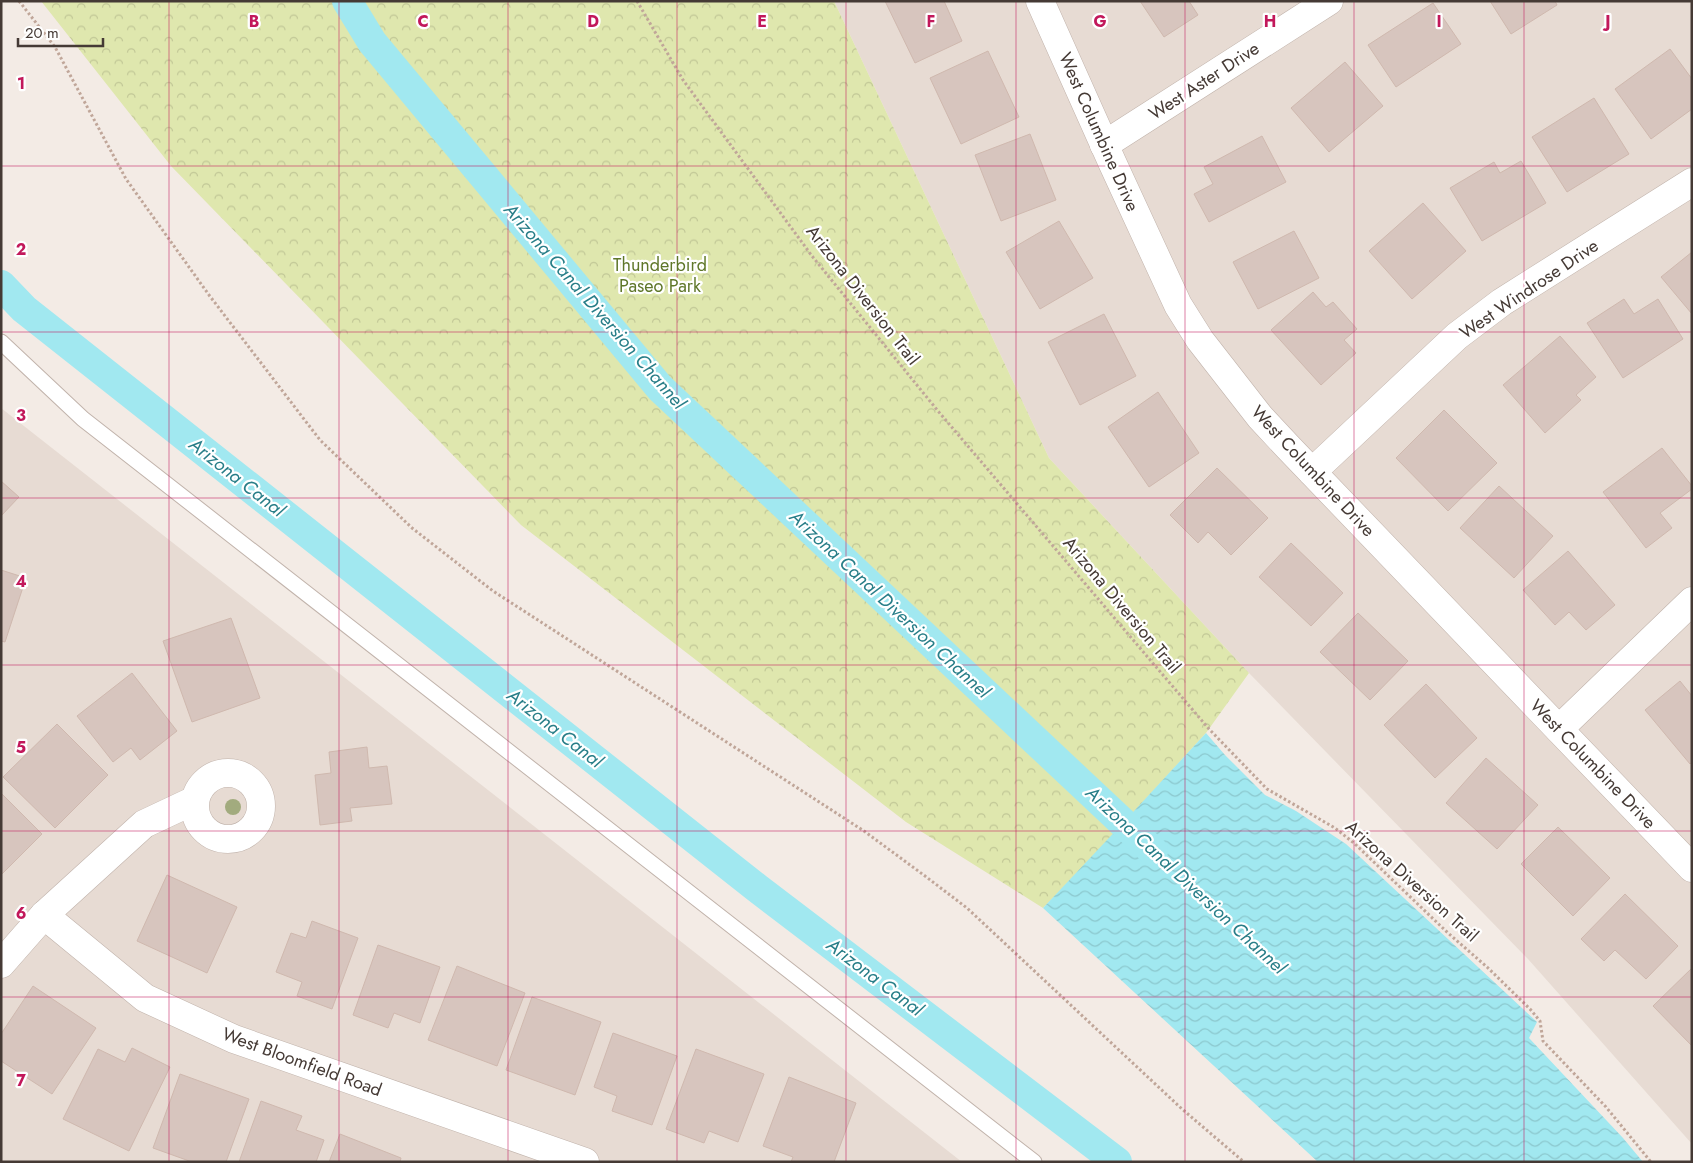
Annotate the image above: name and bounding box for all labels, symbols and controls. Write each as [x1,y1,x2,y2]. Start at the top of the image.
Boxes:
text: B [249,10,259,33]
text: C [417,10,429,33]
text: D [587,10,599,33]
text: E [757,10,767,33]
text: F [927,10,935,33]
text: G [1093,10,1107,33]
text: H [1264,10,1276,33]
text: I [1436,10,1442,33]
text: J [1602,10,1611,33]
scale bar [18,15,102,47]
text: 20 m [25,22,59,44]
street label: West Aster Drive [1144,36,1264,126]
street label: West Columbine Drive [1052,48,1146,216]
text: 1 [17,72,25,95]
water label: Arizona Canal Diversion Channel [497,196,693,416]
street label: Arizona Diversion Trail [800,220,926,370]
street label: West Windrose Drive [1454,233,1604,345]
text: 2 [16,238,26,261]
park label: Thunderbird Paseo Park [613,252,707,299]
street label: West Columbine Drive [1245,399,1381,543]
text: 3 [16,404,26,427]
water label: Arizona Canal [183,430,291,524]
water label: Arizona Canal Diversion Channel [783,503,997,705]
street label: Arizona Diversion Trail [1057,531,1187,679]
text: 4 [15,570,27,593]
water label: Arizona Canal [501,681,609,775]
street label: West Columbine Drive [1524,693,1662,835]
text: 5 [16,736,26,759]
water label: Arizona Canal Diversion Channel [1079,779,1293,981]
street label: Arizona Diversion Trail [1340,814,1484,948]
text: 6 [16,902,26,925]
water label: Arizona Canal [820,931,930,1023]
street label: West Bloomfield Road [219,1021,385,1103]
text: 7 [16,1069,26,1092]

